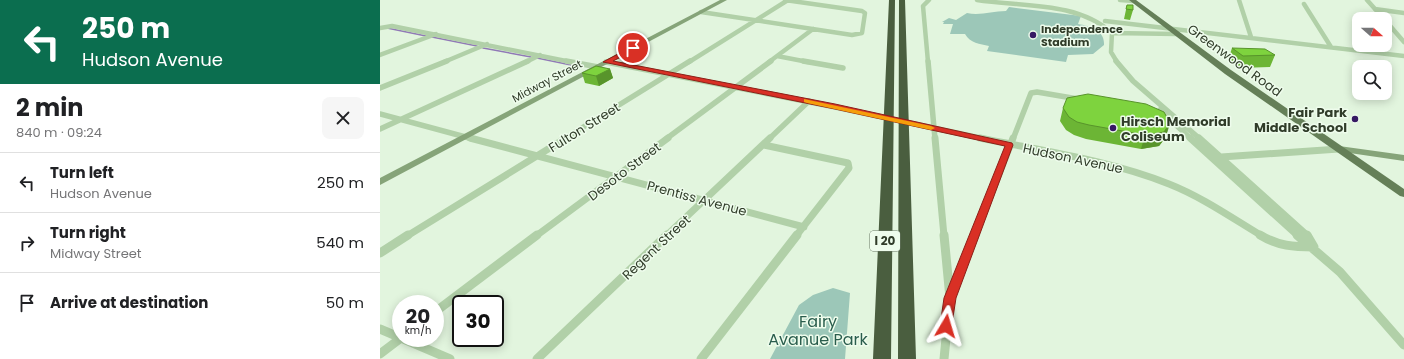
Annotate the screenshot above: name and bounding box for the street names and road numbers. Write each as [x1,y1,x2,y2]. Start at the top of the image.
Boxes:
street label: Greenwood Road [1184,20,1286,101]
street label: Midway Street [509,56,585,106]
street label: Fulton Street [545,98,624,157]
street label: Desoto Street [584,137,665,205]
street label: Hudson Avenue [1021,139,1125,178]
street label: Prentiss Avenue [645,176,749,221]
street label: Regent Street [618,210,695,284]
road number: I 20 [870,231,900,251]

